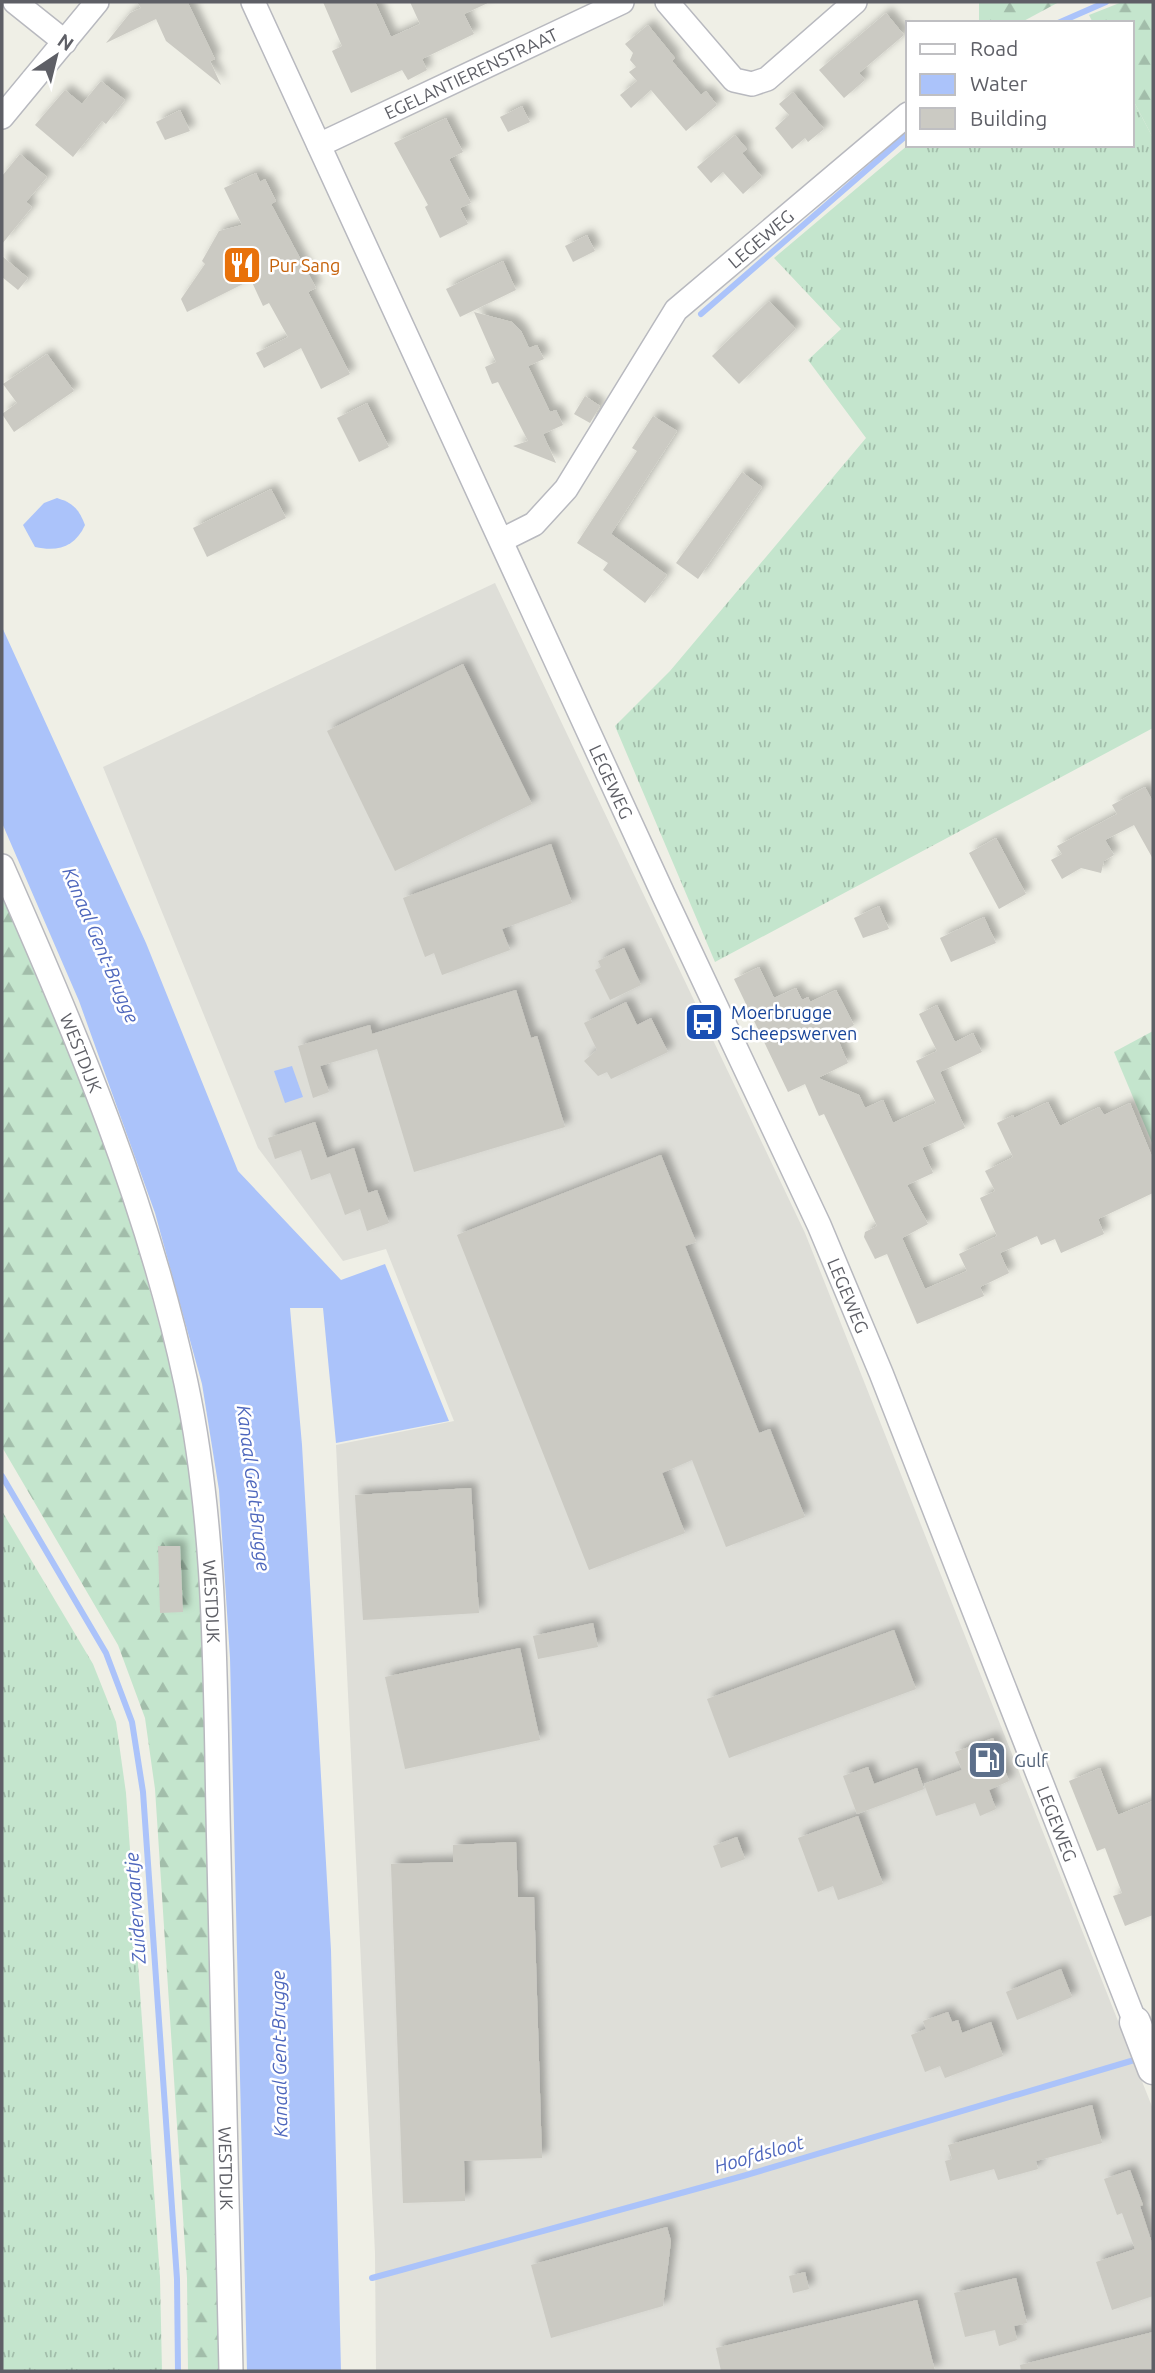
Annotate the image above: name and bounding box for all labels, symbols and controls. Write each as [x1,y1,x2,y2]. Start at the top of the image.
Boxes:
north arrow [21,21,91,91]
legend [906,21,1134,147]
street label: EGELANTIERENSTRAAT [381,24,561,123]
text: N [54,29,78,55]
text: Road [970,36,1018,60]
text: Water [970,71,1028,95]
text: Building [970,106,1047,130]
street label: LEGEWEG [724,205,797,272]
restaurant icon: Pur Sang [221,244,263,286]
place label: Pur Sang [269,255,340,275]
street label: LEGEWEG [586,741,637,822]
water label: Kanaal Gent-Brugge [58,864,144,1027]
bus stop icon: Moerbrugge Scheepswerven [683,1001,725,1043]
place label: Moerbrugge Scheepswerven [731,1002,857,1043]
street label: WESTDIJK [57,1010,106,1095]
street label: LEGEWEG [824,1255,873,1336]
water label: Kanaal Gent-Brugge [233,1404,275,1573]
street label: WESTDIJK [200,1559,224,1643]
fuel station icon: Gulf [966,1739,1008,1781]
place label: Gulf [1014,1750,1048,1770]
street label: LEGEWEG [1034,1783,1081,1864]
water label: Zuidervaartje [120,1851,150,1965]
water label: Kanaal Gent-Brugge [267,1970,291,2138]
street label: WESTDIJK [215,2126,237,2210]
water label: Hoofdsloot [712,2131,807,2177]

